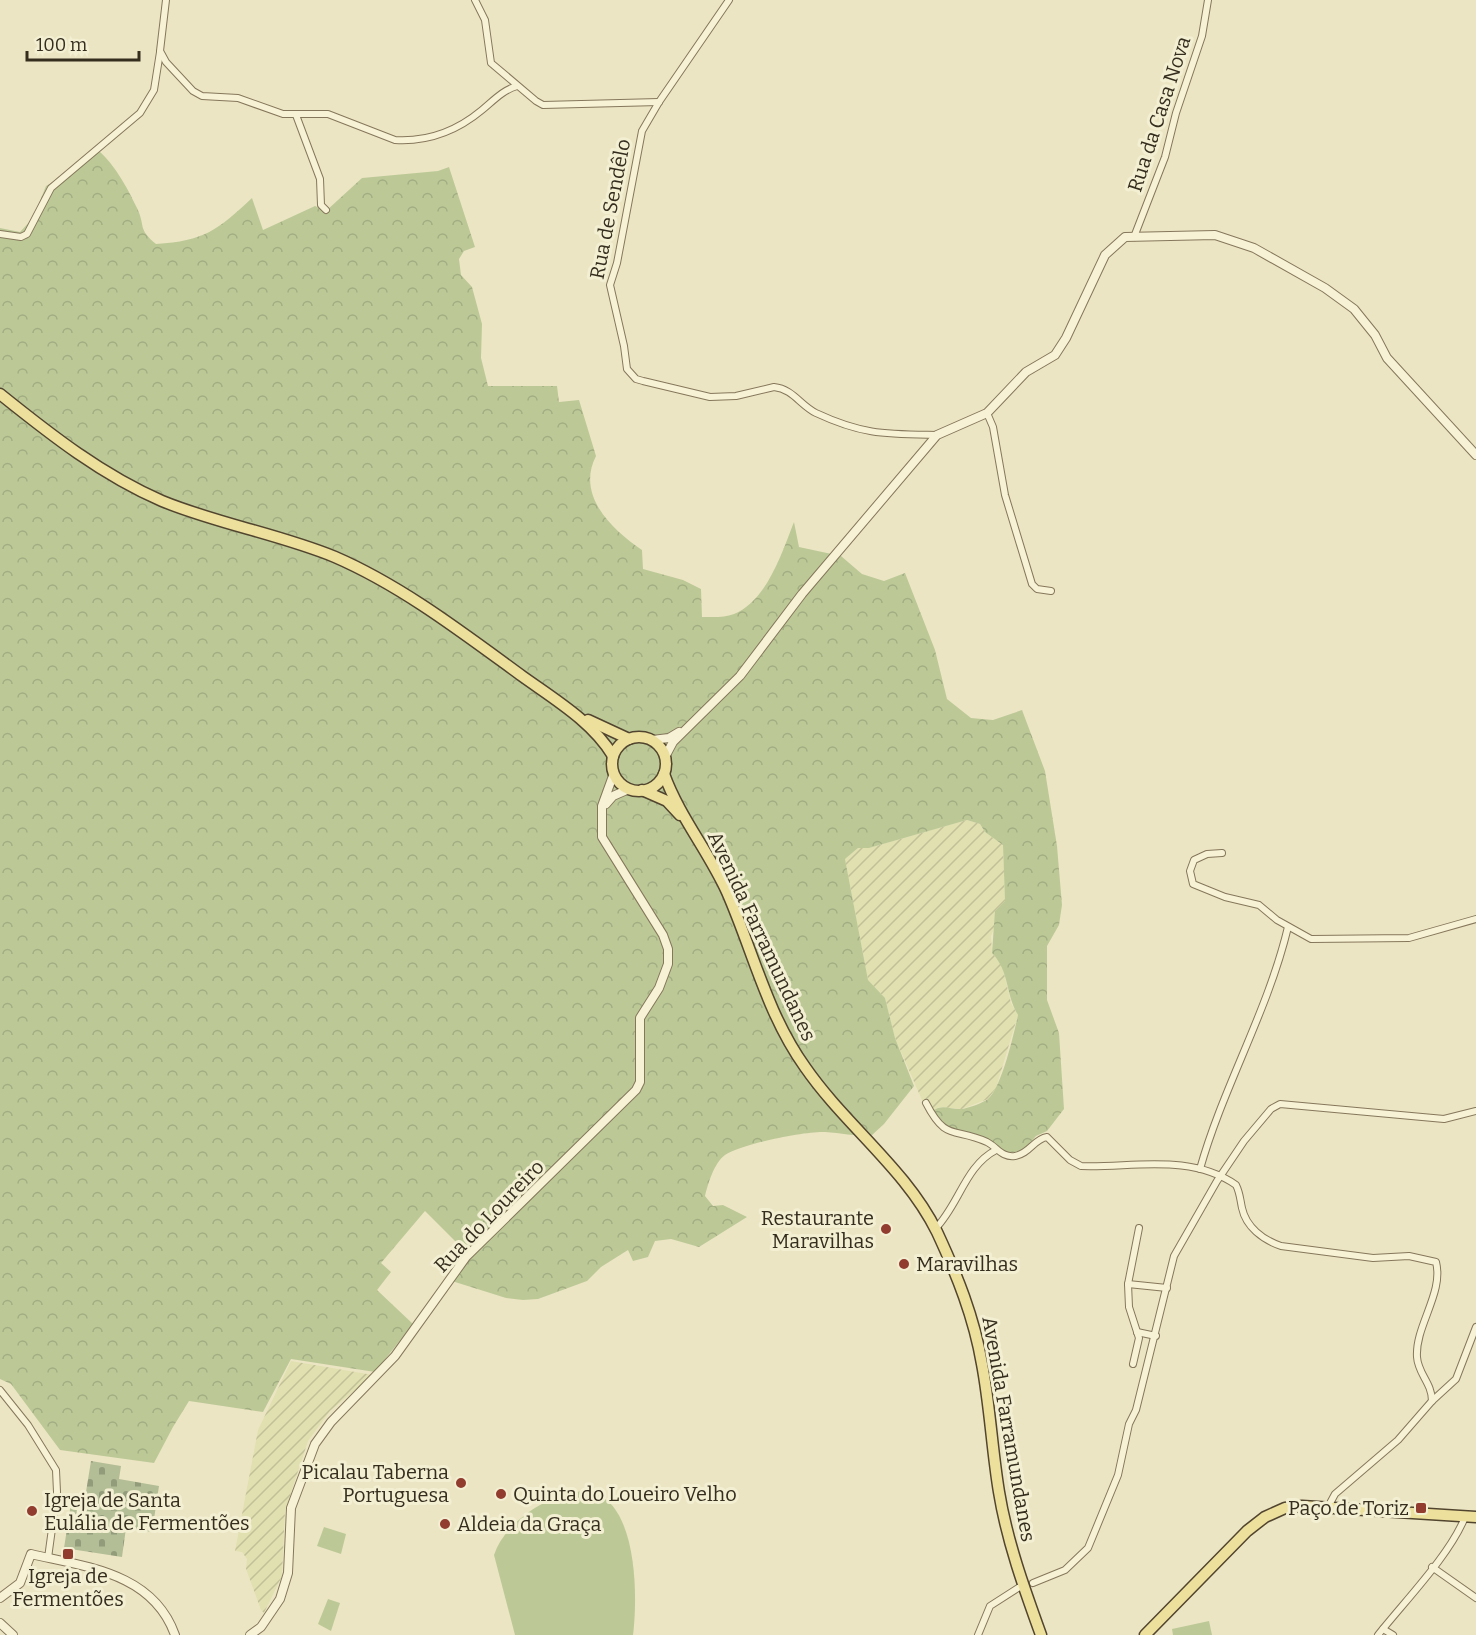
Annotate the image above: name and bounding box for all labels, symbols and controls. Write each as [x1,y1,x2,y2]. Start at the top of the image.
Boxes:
scale bar [27,24,140,62]
street label: Rua da Casa Nova [1123,33,1196,195]
text: 100 m [36,34,87,56]
street label: Rua de Sendêlo [585,137,635,281]
street label: Avenida Farramundanes [703,827,821,1045]
street label: Rua do Loureiro [429,1155,549,1277]
place label: Restaurante Maravilhas [761,1206,874,1253]
marker: Restaurante Maravilhas [879,1222,893,1236]
place label: Maravilhas [916,1252,1018,1276]
marker: Maravilhas [897,1257,911,1271]
street label: Avenida Farramundanes [977,1314,1041,1544]
place label: Picalau Taberna Portuguesa [301,1460,449,1507]
marker: Picalau Taberna Portuguesa [454,1476,468,1490]
place label: Quinta do Loueiro Velho [513,1482,737,1506]
marker: Quinta do Loueiro Velho [494,1487,508,1501]
place label: Igreja de Santa Eulália de Fermentões [44,1488,250,1535]
place label: Paço de Toriz [1288,1496,1409,1520]
marker: Paço de Toriz [1414,1501,1428,1515]
marker: Igreja de Santa Eulália de Fermentões [25,1504,39,1518]
place label: Aldeia da Graça [457,1512,601,1536]
marker: Aldeia da Graça [438,1517,452,1531]
marker: Igreja de Fermentões [61,1547,75,1561]
place label: Igreja de Fermentões [12,1564,124,1611]

